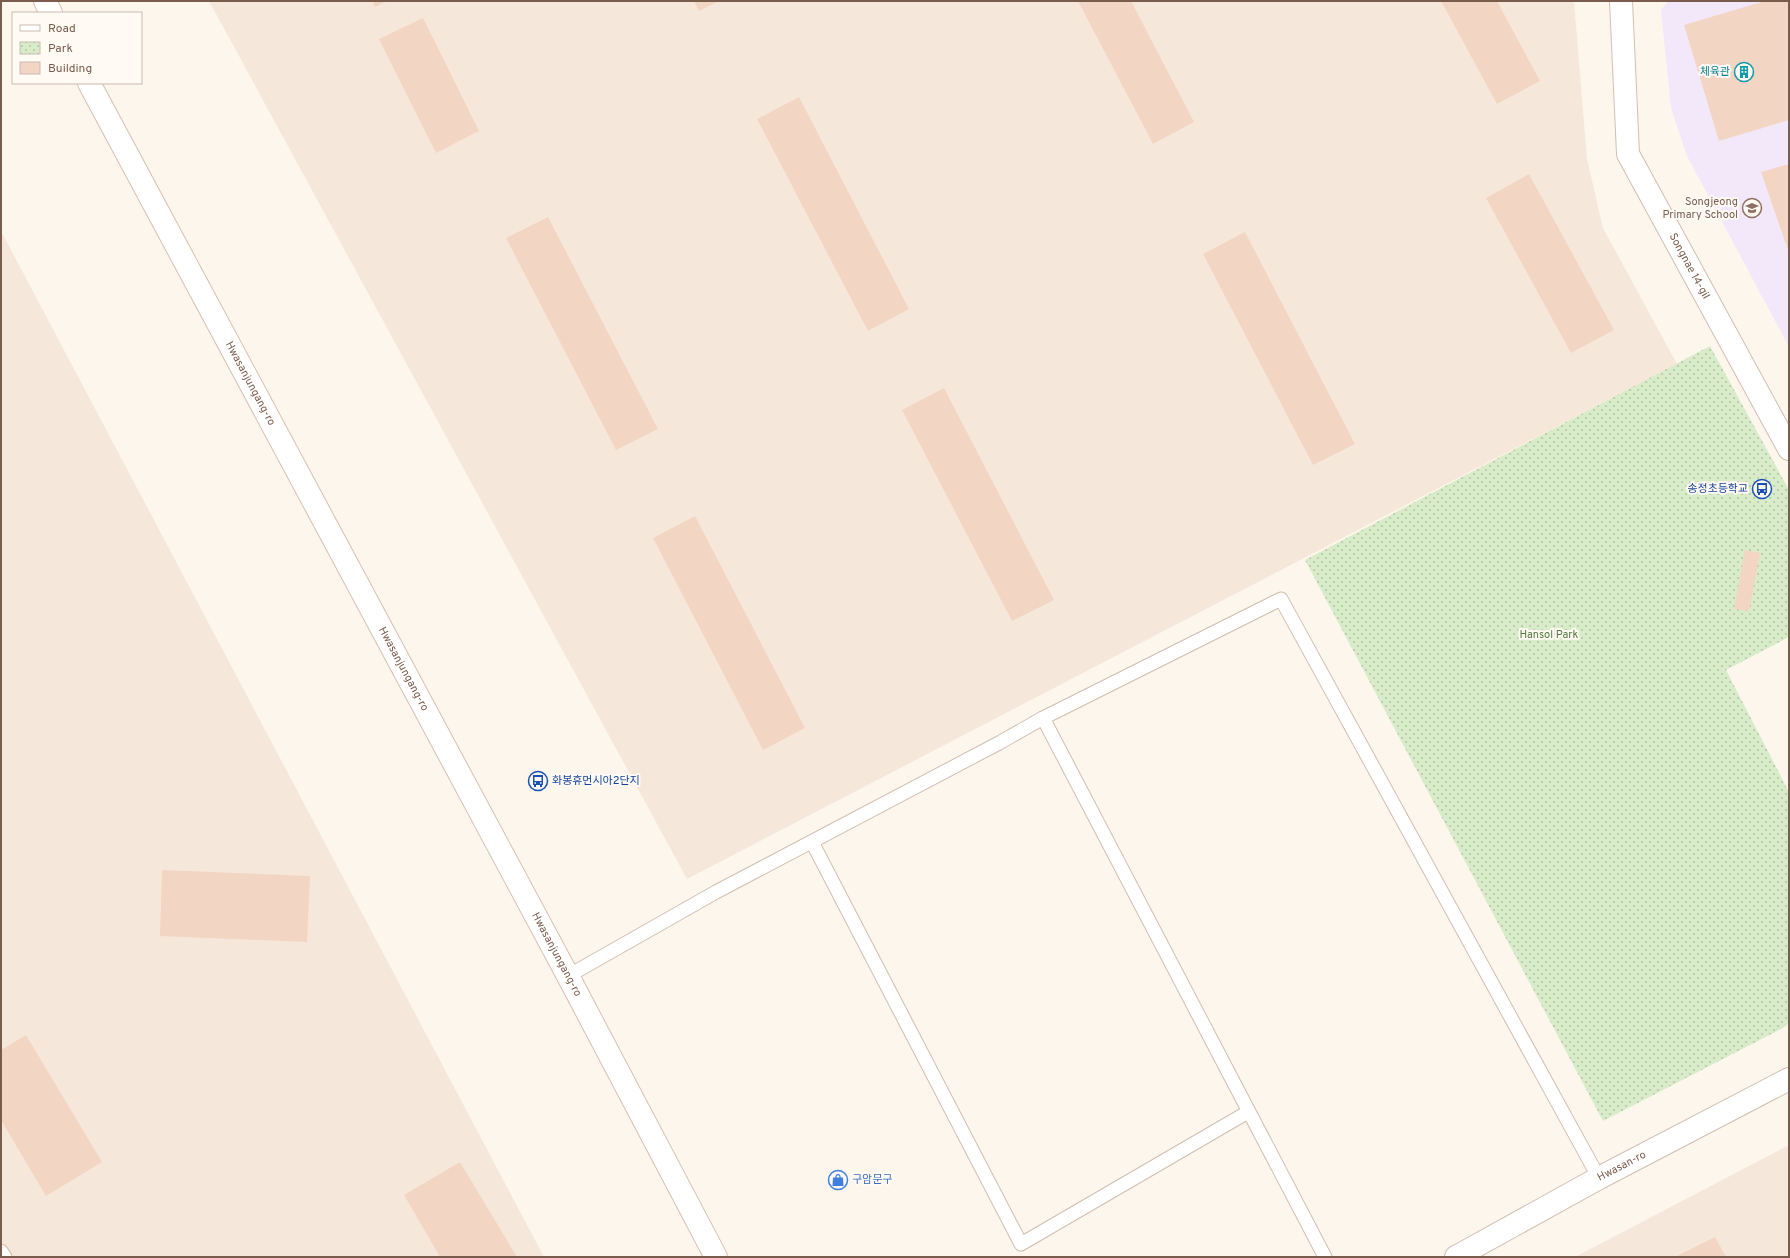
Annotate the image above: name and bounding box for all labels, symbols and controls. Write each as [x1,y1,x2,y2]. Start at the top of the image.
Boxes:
legend [12,12,142,84]
text: Road [48,21,76,37]
text: Park [48,41,73,57]
text: Building [48,61,92,77]
building icon: 체육관 [1733,61,1755,83]
place label: 체육관 [1700,65,1730,79]
place label: Songjeong Primary School [1662,195,1738,222]
school or university icon: Songjeong Primary School [1741,197,1763,219]
street label: Songnae 14-gil [1666,231,1713,302]
street label: Hwasanjungang-ro [222,339,278,428]
bus stop icon: 송정초등학교 [1751,478,1773,500]
place label: 송정초등학교 [1687,482,1748,496]
street label: Hwasanjungang-ro [375,624,432,714]
park label: Hansol Park [1520,628,1579,642]
bus stop icon: 화봉휴먼시아2단지 [527,770,549,792]
place label: 화봉휴먼시아2단지 [552,774,640,788]
street label: Hwasanjungang-ro [528,910,585,999]
street label: Hwasan-ro [1595,1148,1648,1185]
shop icon: 구암문구 [827,1169,849,1191]
place label: 구암문구 [852,1173,892,1187]

